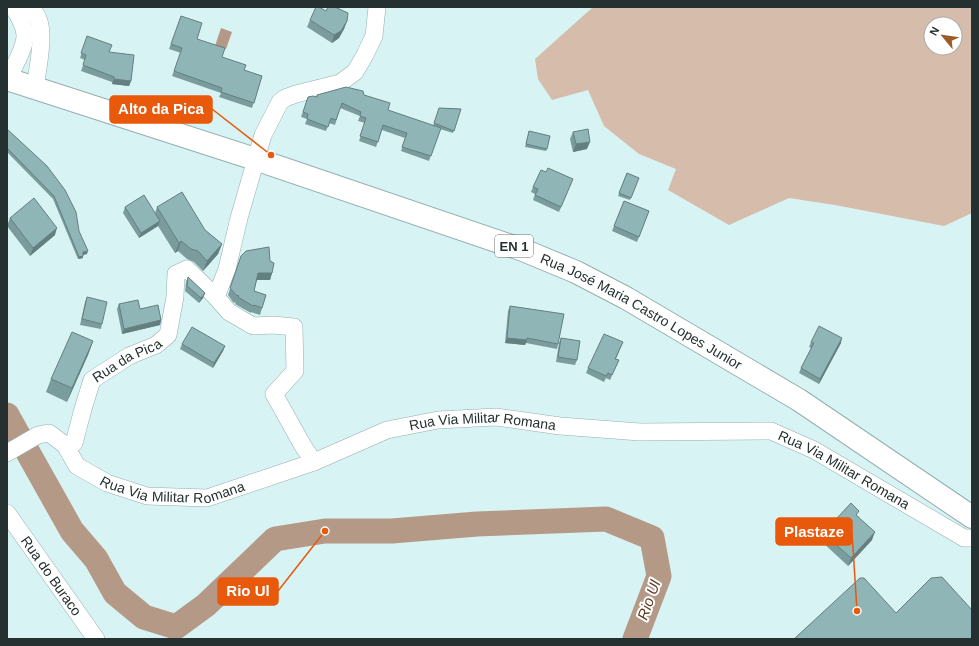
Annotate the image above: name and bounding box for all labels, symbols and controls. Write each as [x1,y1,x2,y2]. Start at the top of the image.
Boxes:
north arrow [923,16,963,56]
text: N [927,25,941,38]
callout: Alto da Pica [110,96,212,123]
text: Alto da Pica [118,100,205,117]
road number: EN 1 [495,235,533,257]
street label: Rua José Maria Castro Lopes Junior [538,250,745,373]
street label: Rua da Pica [89,335,165,386]
street label: Rua Via Militar Romana [408,409,557,433]
street label: Rua Via Militar Romana [776,427,913,512]
street label: Rua Via Militar Romana [97,473,247,507]
callout: Plastaze [776,518,852,545]
text: Plastaze [784,523,844,540]
street label: Rua do Buraco [18,533,85,619]
water label: Rio Ul [634,577,664,622]
callout: Rio Ul [218,578,278,605]
text: Rio Ul [226,582,270,599]

